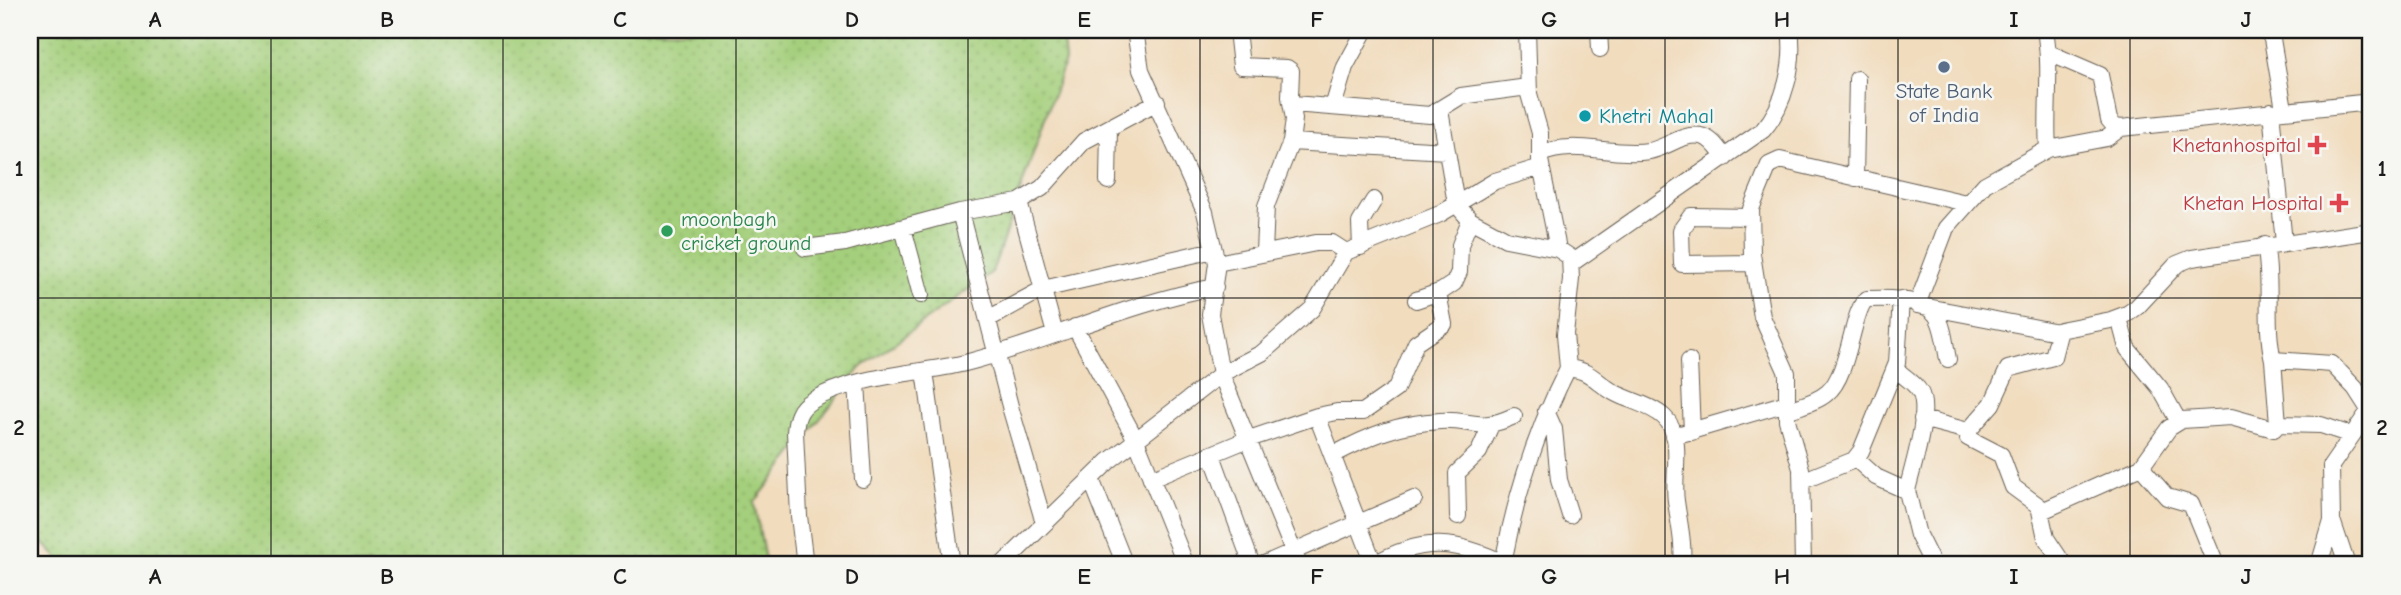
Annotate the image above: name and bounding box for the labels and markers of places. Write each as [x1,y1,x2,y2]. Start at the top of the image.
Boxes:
marker: State Bank of India [1936,59,1952,75]
place label: State Bank of India [1896,79,1992,127]
place label: Khetri Mahal [1599,104,1714,128]
marker: Khetri Mahal [1577,108,1593,124]
place label: Khetanhospital [2172,133,2301,157]
marker: Khetanhospital [2307,135,2327,155]
place label: Khetan Hospital [2183,191,2323,215]
marker: Khetan Hospital [2329,193,2349,213]
place label: moonbagh cricket ground [681,207,811,255]
marker: moonbagh cricket ground [659,223,675,239]

